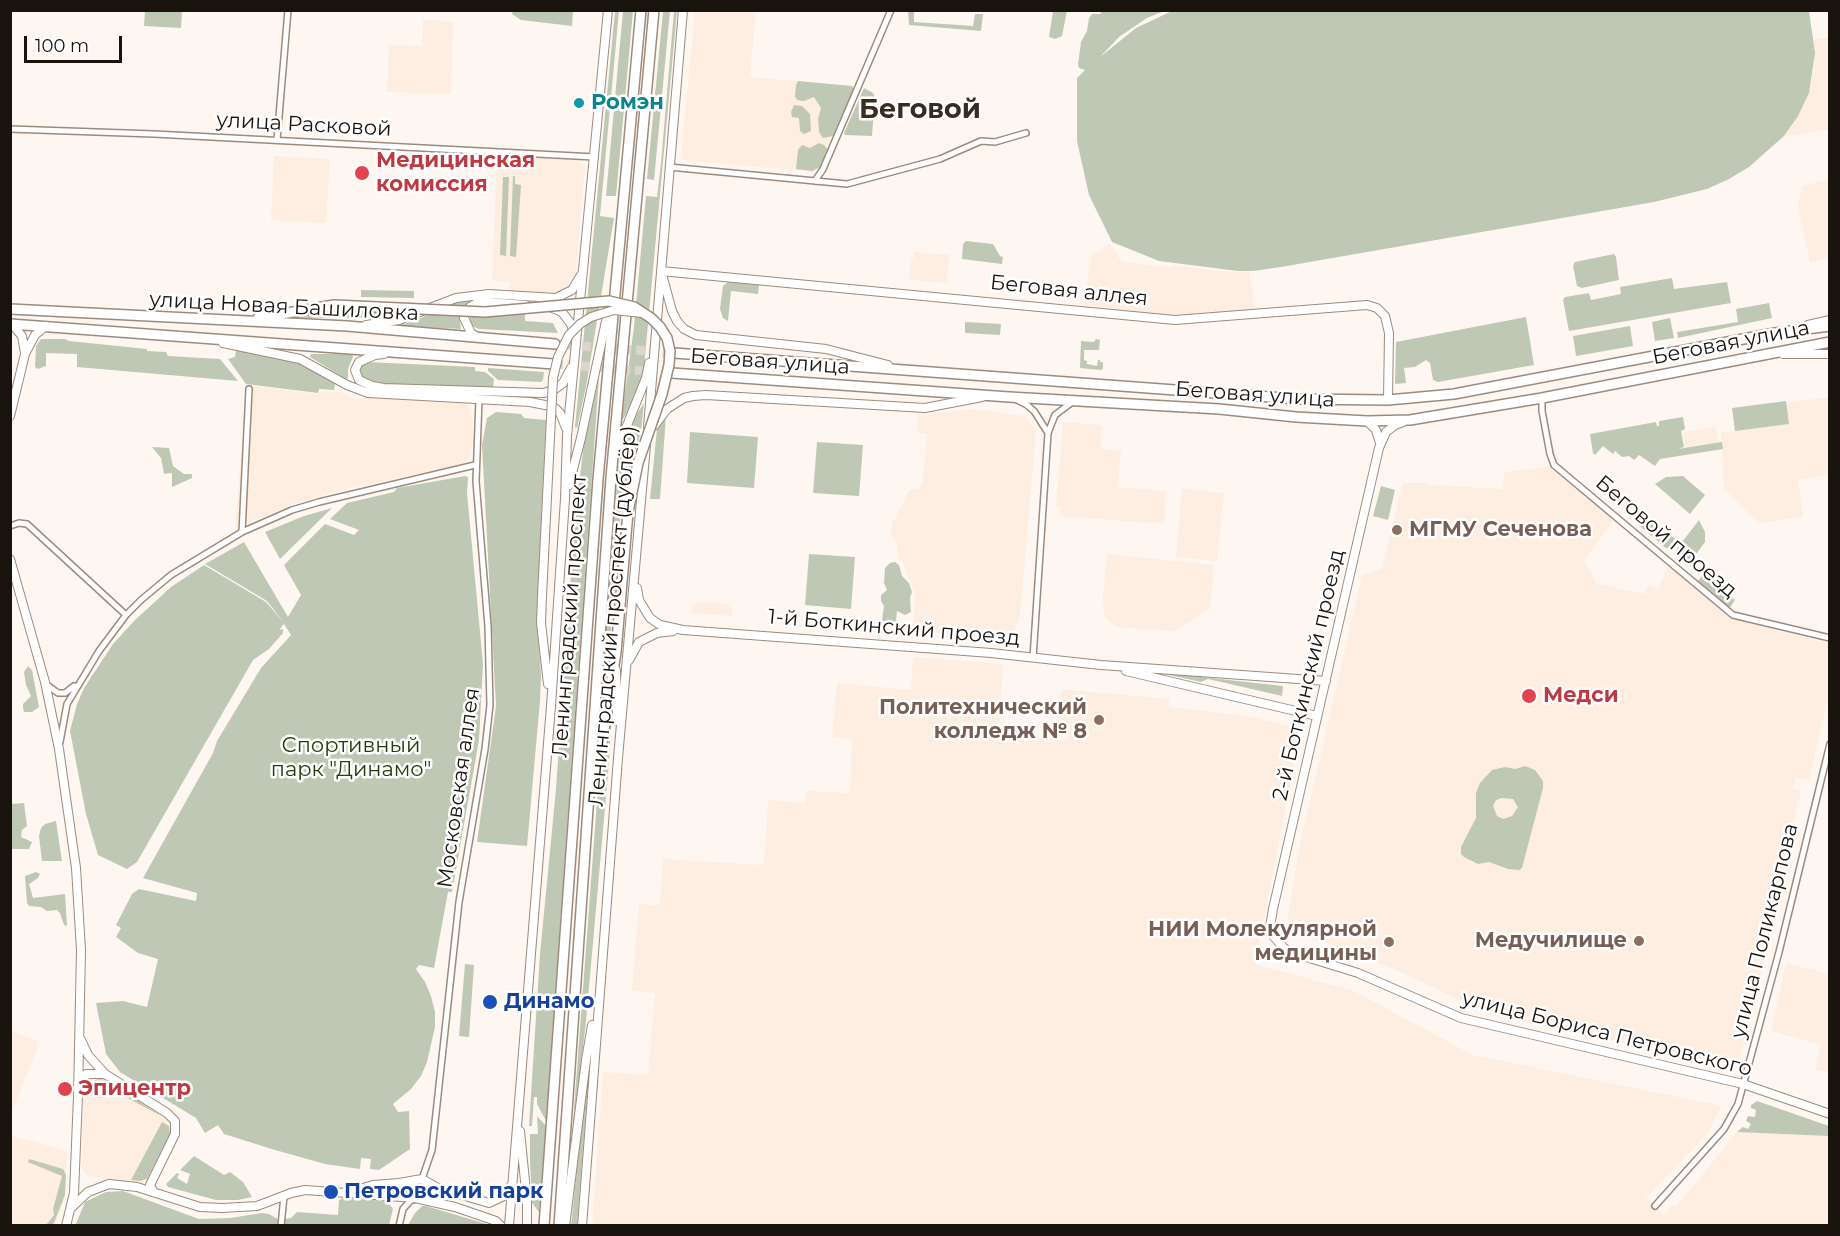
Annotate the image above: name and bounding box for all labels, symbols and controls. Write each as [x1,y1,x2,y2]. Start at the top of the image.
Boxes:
scale bar [27,24,124,62]
text: 100 m [35,35,89,57]
place label: Ромэн [591,90,664,116]
district label: Беговой [859,94,981,126]
marker: Ромэн [572,96,586,110]
street label: улица Расковой [216,108,392,142]
place label: Медицинская комиссия [376,148,535,198]
marker: Медицинская комиссия [353,164,371,182]
street label: Беговая аллея [989,270,1149,312]
street label: улица Новая Башиловка [149,287,419,327]
street label: Беговая улица [1650,315,1812,371]
street label: Беговая улица [689,344,851,380]
street label: Беговая улица [1174,377,1336,413]
street label: Ленинградский проспект (дублёр) [584,424,642,808]
street label: Беговой проезд [1590,470,1742,604]
street label: Ленинградский проспект [548,474,592,758]
place label: МГМУ Сеченова [1409,517,1592,543]
marker: МГМУ Сеченова [1390,523,1404,537]
street label: 2-й Боткинский проезд [1268,547,1350,803]
street label: 1-й Боткинский проезд [767,604,1021,652]
place label: Медси [1543,683,1619,709]
street label: Московская аллея [432,686,486,890]
marker: Медси [1520,687,1538,705]
place label: Политехнический колледж № 8 [879,695,1087,745]
marker: Политехнический колледж № 8 [1092,713,1106,727]
park label: Спортивный парк "Динамо" [271,733,431,783]
street label: улица Поликарпова [1726,821,1804,1041]
place label: НИИ Молекулярной медицины [1148,917,1377,967]
place label: Медучилище [1475,928,1627,954]
marker: Медучилище [1632,934,1646,948]
marker: НИИ Молекулярной медицины [1382,935,1396,949]
street label: улица Бориса Петровского [1459,986,1755,1082]
place label: Динамо [504,989,594,1015]
marker: Динамо [481,993,499,1011]
place label: Эпицентр [78,1076,191,1102]
marker: Эпицентр [56,1080,74,1098]
place label: Петровский парк [344,1179,544,1205]
marker: Петровский парк [322,1183,340,1201]

